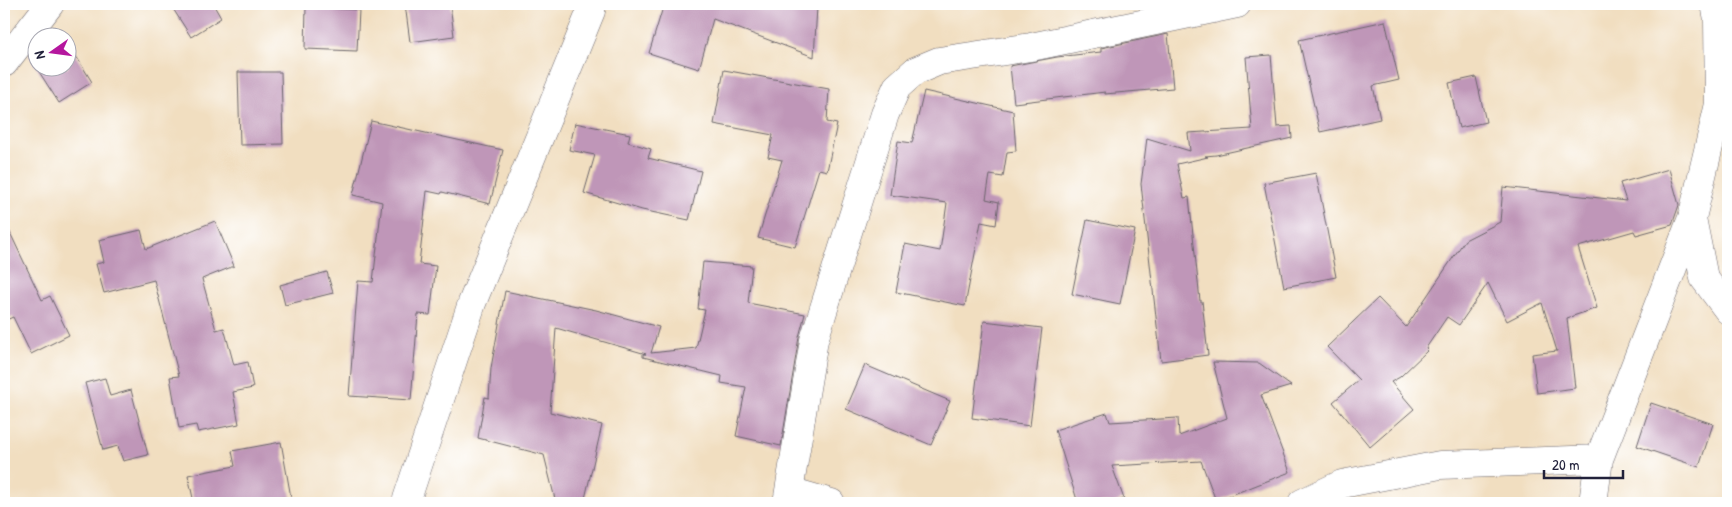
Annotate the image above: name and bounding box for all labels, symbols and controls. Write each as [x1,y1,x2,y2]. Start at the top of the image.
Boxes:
north arrow [28,28,78,78]
text: N [29,49,49,61]
scale bar [1544,447,1623,479]
text: 20 m [1552,454,1579,475]

